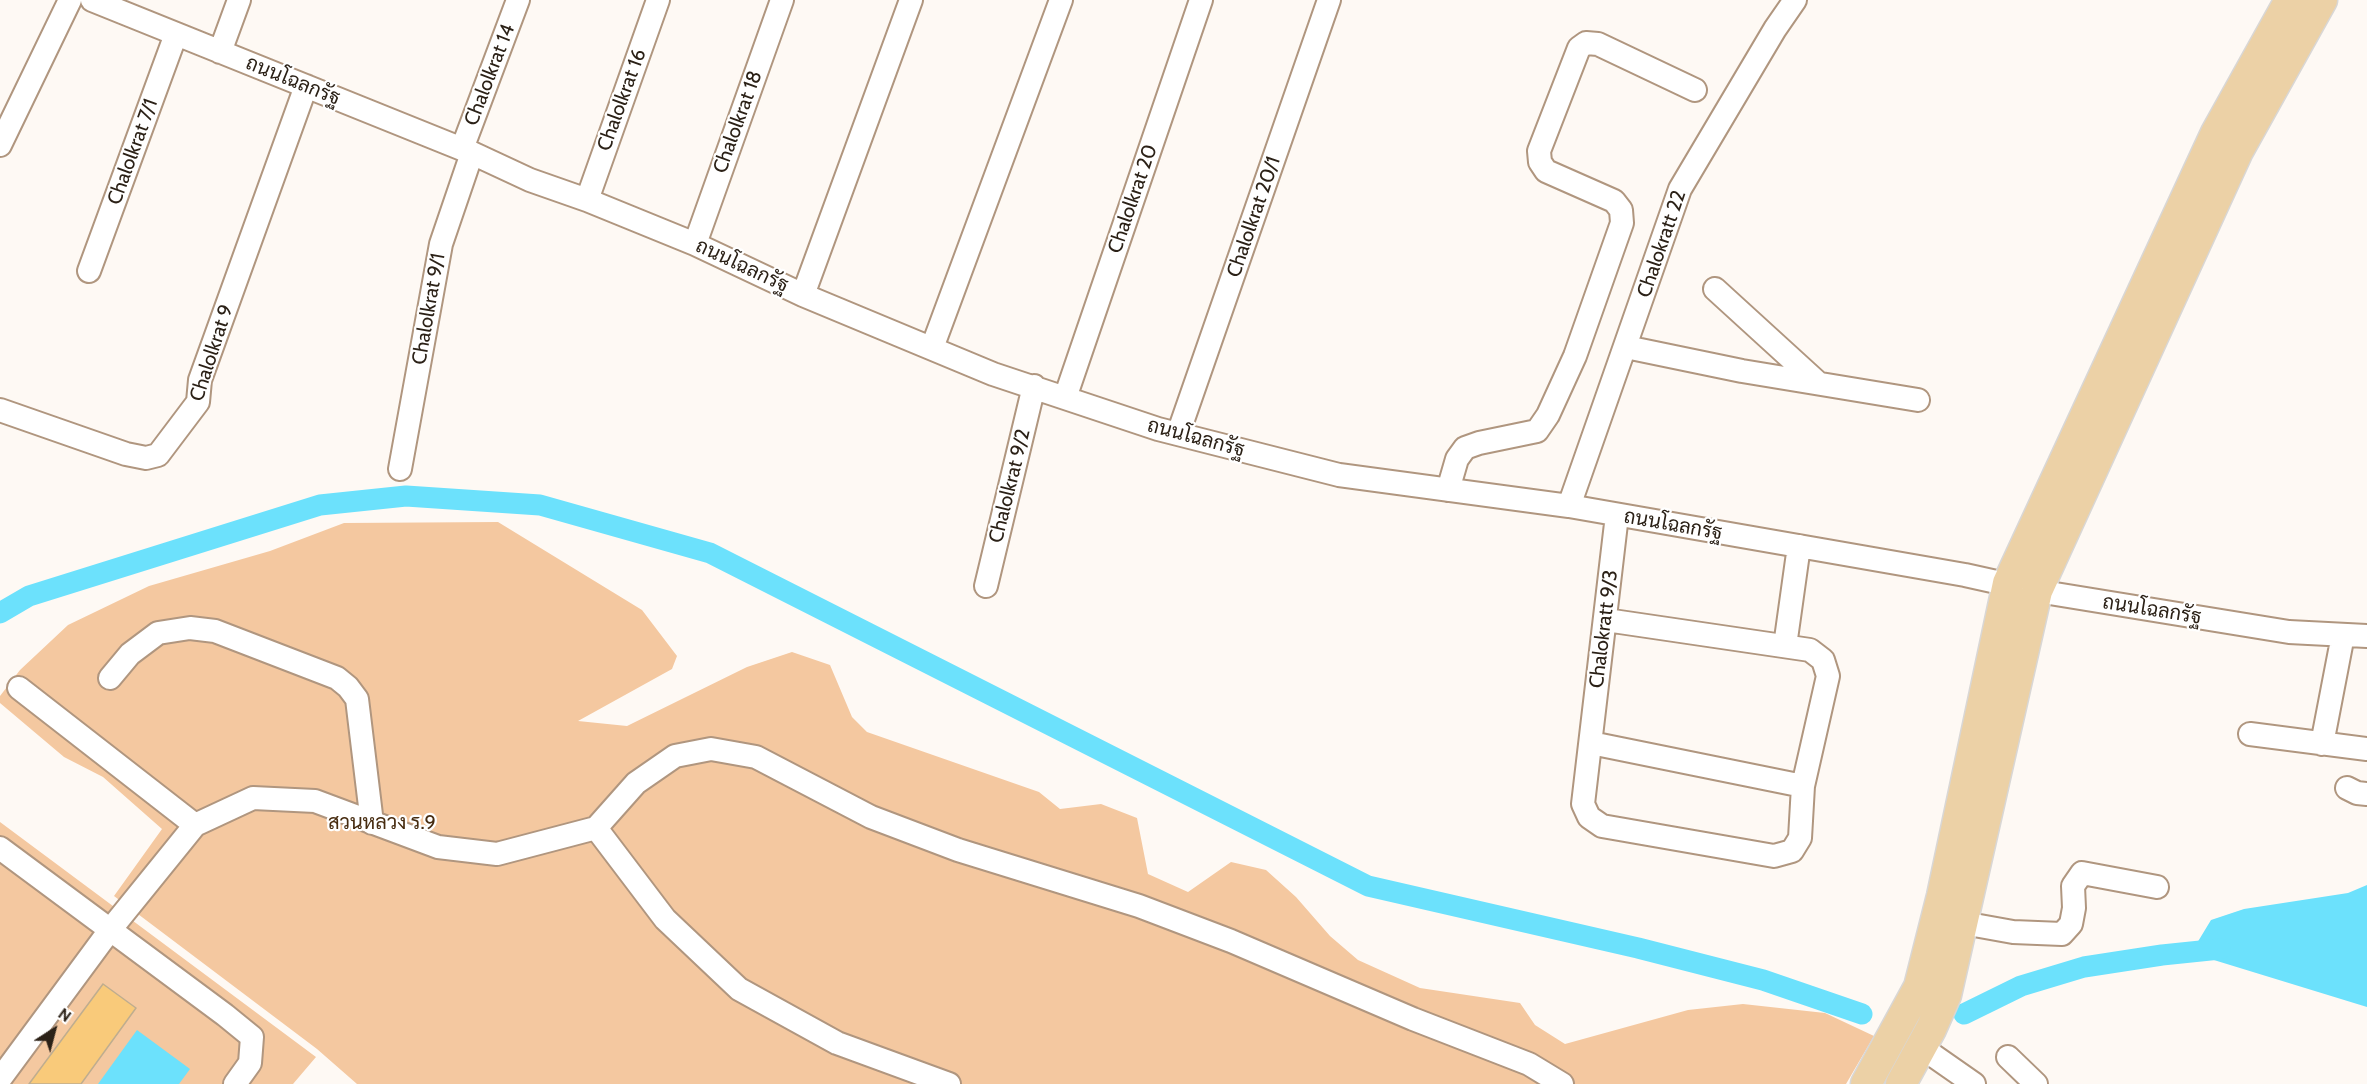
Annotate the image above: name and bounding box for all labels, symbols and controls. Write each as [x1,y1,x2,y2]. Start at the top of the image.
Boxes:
street label: Chalolkrat 14 [460,21,520,129]
street label: Chalolkrat 16 [592,46,652,154]
street label: ถนนโฉลกรัฐ [242,51,344,111]
street label: Chalolkrat 18 [708,67,768,177]
street label: Chalolkrat 7/1 [103,96,163,208]
street label: Chalolkrat 20 [1103,142,1163,256]
street label: Chalolkrat 20/1 [1222,154,1286,280]
street label: Chalokratt 22 [1632,187,1692,301]
street label: ถนนโฉลกรัฐ [692,234,792,298]
street label: Chalolkrat 9/1 [407,251,451,367]
street label: Chalolkrat 9 [185,302,239,404]
street label: ถนนโฉลกรัฐ [1145,414,1247,462]
street label: Chalolkrat 9/2 [984,427,1036,545]
street label: ถนนโฉลกรัฐ [1622,505,1724,545]
street label: Chalokratt 9/3 [1585,569,1623,689]
street label: ถนนโฉลกรัฐ [2101,590,2203,630]
park label: สวนหลวง ร.9 [328,811,436,835]
north arrow [24,1000,84,1060]
text: N [55,1004,75,1026]

